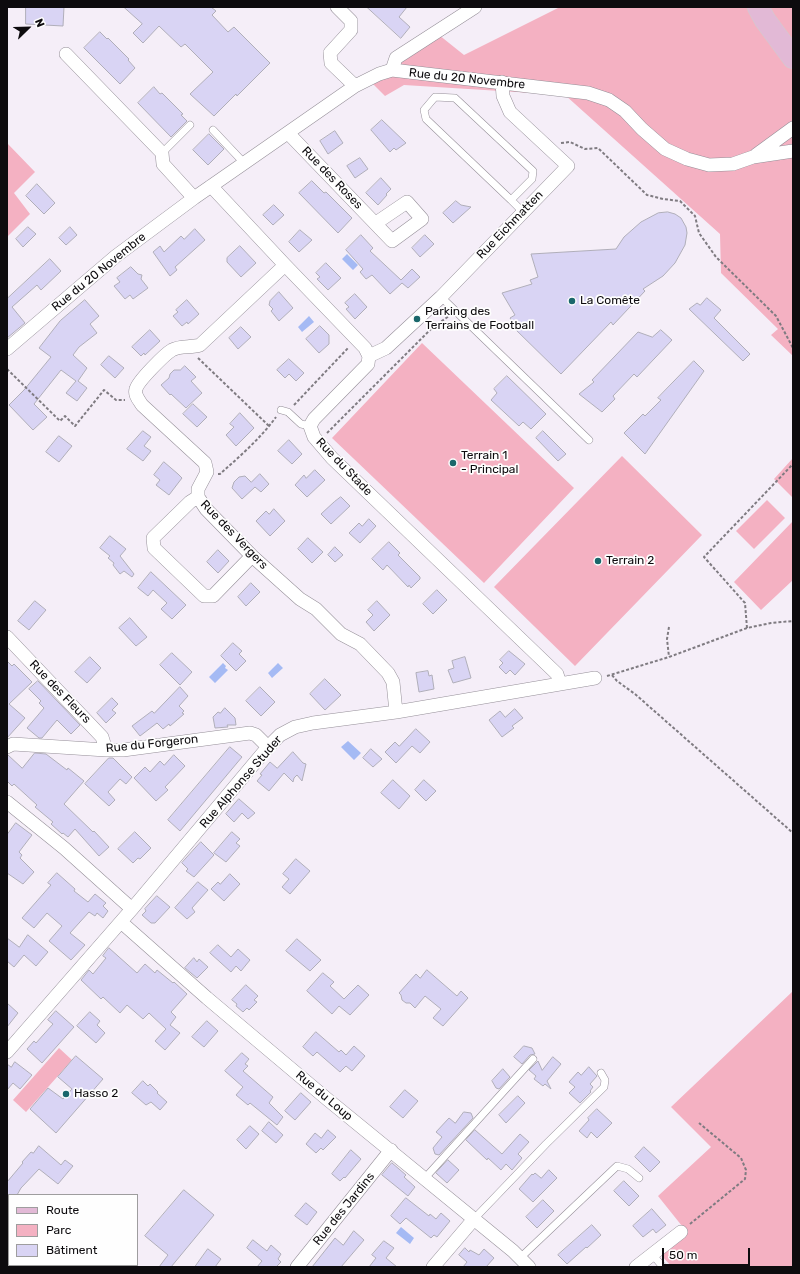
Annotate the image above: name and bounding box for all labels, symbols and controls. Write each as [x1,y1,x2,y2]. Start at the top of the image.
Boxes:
north arrow [8,8,48,48]
text: N [32,17,47,29]
street label: Rue du 20 Novembre [408,66,526,92]
street label: Rue des Roses [299,144,365,212]
street label: Rue Eichmatten [474,188,546,262]
street label: Rue du 20 Novembre [49,230,149,314]
place label: La Comête [580,294,640,308]
marker: La Comête [567,296,577,306]
place label: Parking des Terrains de Football [425,305,534,333]
marker: Parking des Terrains de Football [412,314,422,324]
street label: Rue du Stade [313,435,375,499]
place label: Terrain 1 - Principal [461,449,518,477]
marker: Terrain 1 - Principal [448,458,458,468]
street label: Rue des Vergers [197,497,271,573]
place label: Terrain 2 [606,554,654,568]
marker: Terrain 2 [593,556,603,566]
street label: Rue des Fleurs [26,657,94,727]
street label: Rue du Forgeron [105,732,199,756]
street label: Rue Alphonse Studer [197,733,285,831]
street label: Rue du Loup [293,1068,355,1124]
place label: Hasso 2 [74,1087,118,1101]
marker: Hasso 2 [61,1089,71,1099]
street label: Rue des Jardins [310,1170,378,1248]
legend [8,1194,138,1266]
text: Route [46,1203,79,1217]
text: Parc [46,1223,71,1237]
scale bar [664,1240,752,1266]
text: Bâtiment [46,1243,97,1257]
text: 50 m [669,1248,697,1262]

